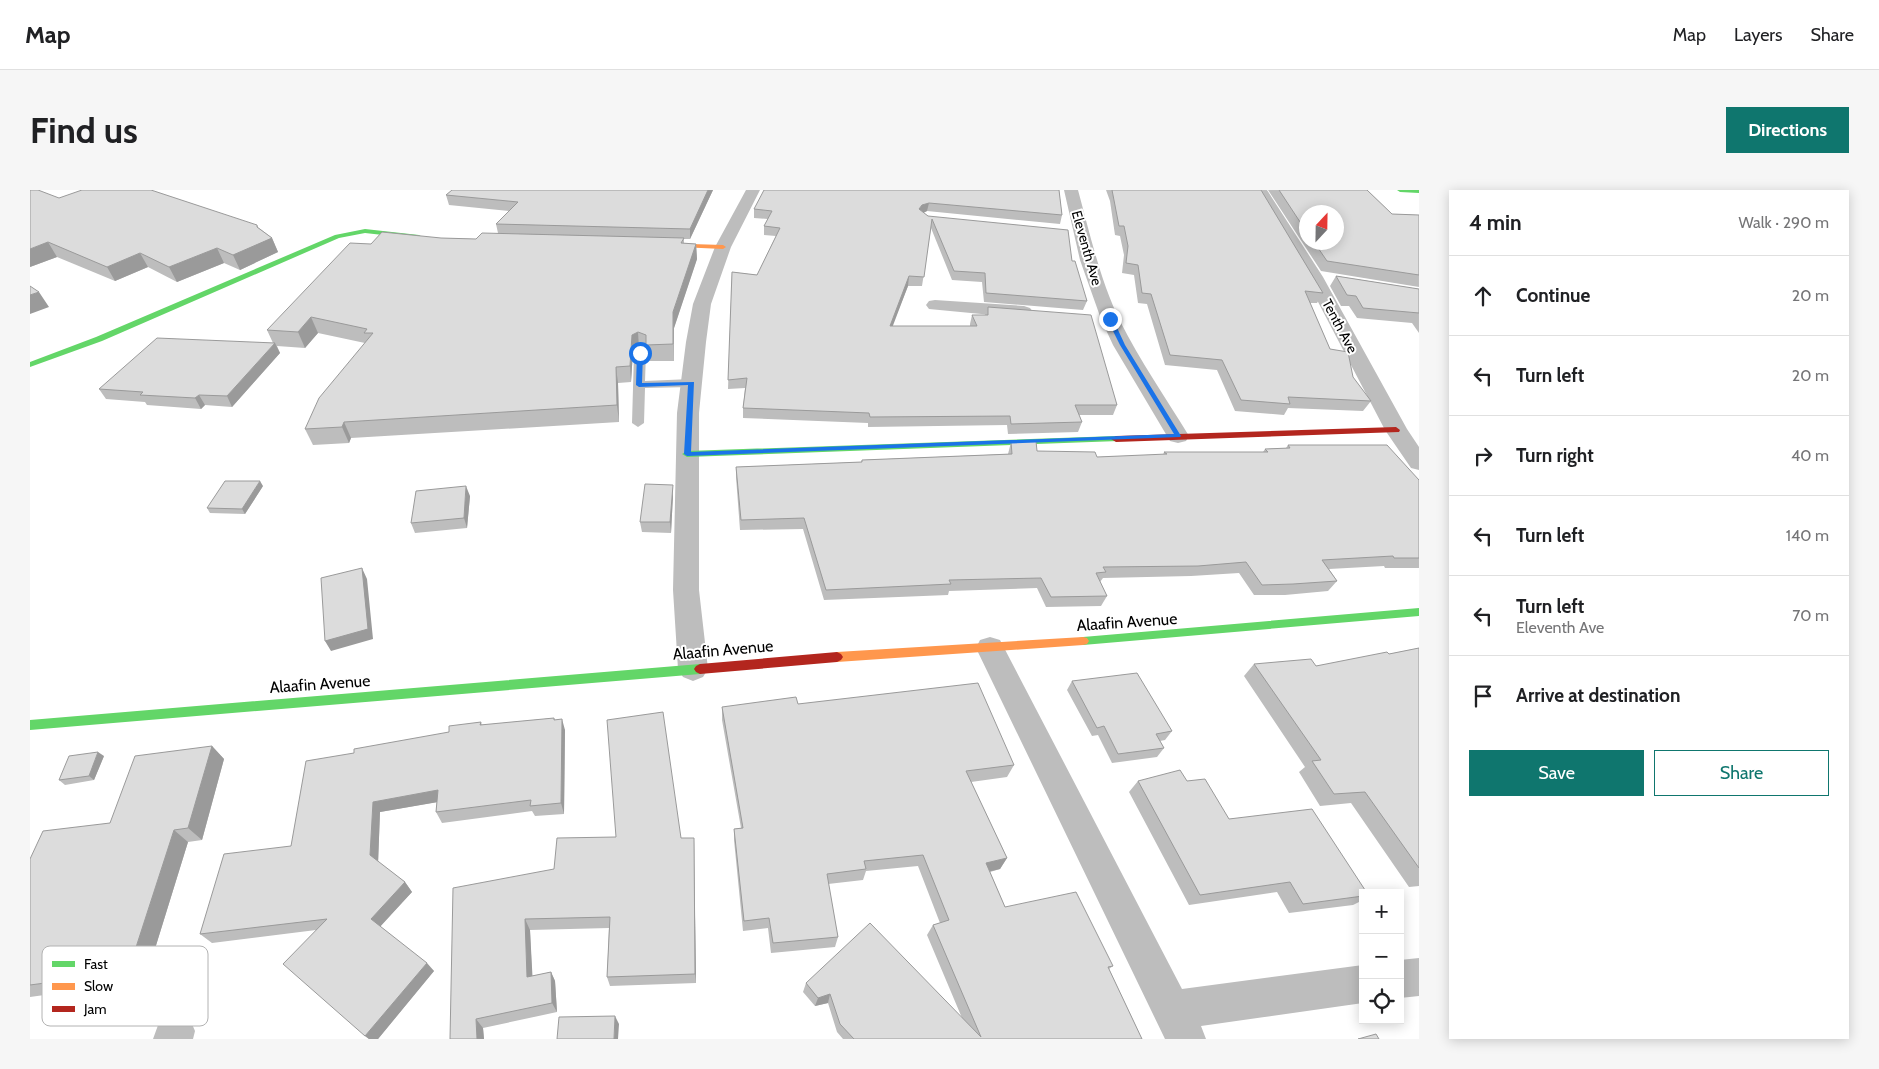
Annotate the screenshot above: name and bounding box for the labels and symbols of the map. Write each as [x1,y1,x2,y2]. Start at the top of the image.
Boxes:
north arrow [1299,205,1344,250]
street label: Eleventh Ave [1068,208,1106,288]
street label: Tenth Ave [1318,296,1362,356]
route end [1099,308,1122,331]
route start [629,342,652,365]
street label: Alaafin Avenue [1076,609,1178,635]
street label: Alaafin Avenue [672,636,774,664]
street label: Alaafin Avenue [269,671,371,697]
legend [42,946,208,1026]
text: Fast [84,955,108,973]
text: Slow [84,977,113,995]
text: Jam [83,1000,106,1018]

